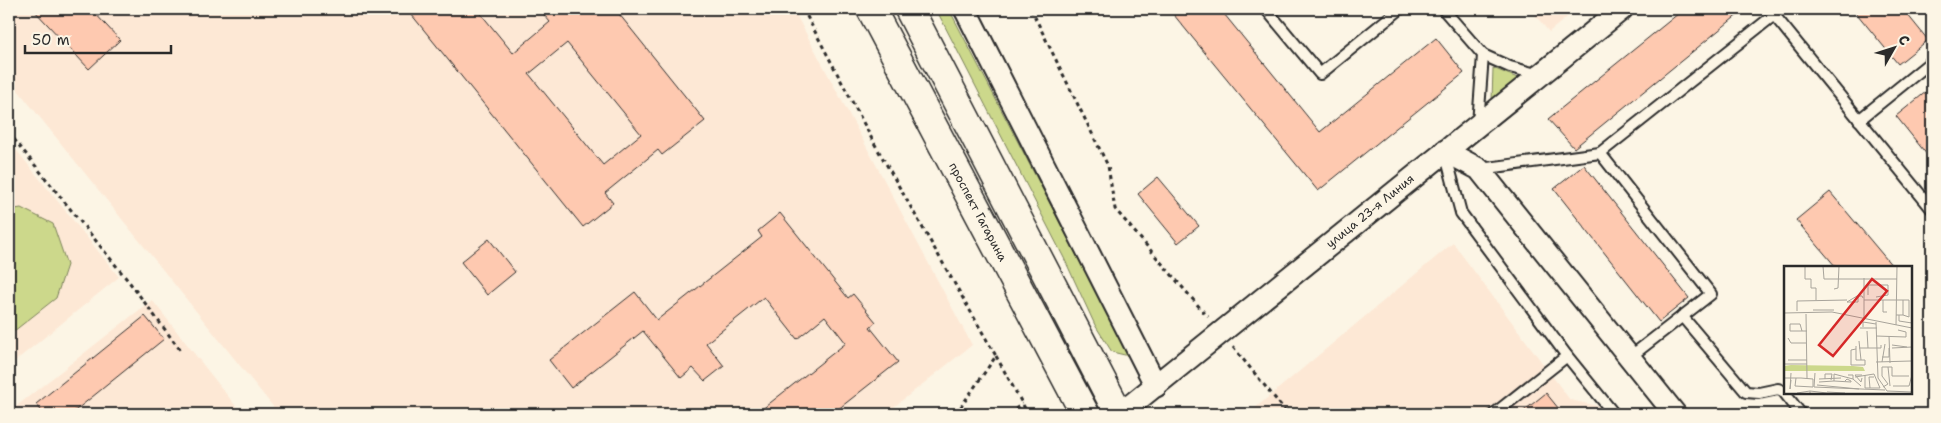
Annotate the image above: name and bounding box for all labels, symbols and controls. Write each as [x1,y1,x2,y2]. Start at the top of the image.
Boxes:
scale bar [25,22,171,54]
north arrow [1868,22,1918,72]
text: 50 m [32,30,70,50]
text: С [1894,31,1914,49]
street label: проспект Гагарина [945,160,1011,265]
street label: улица 23-я Линия [1323,170,1417,252]
inset map [1784,266,1911,393]

